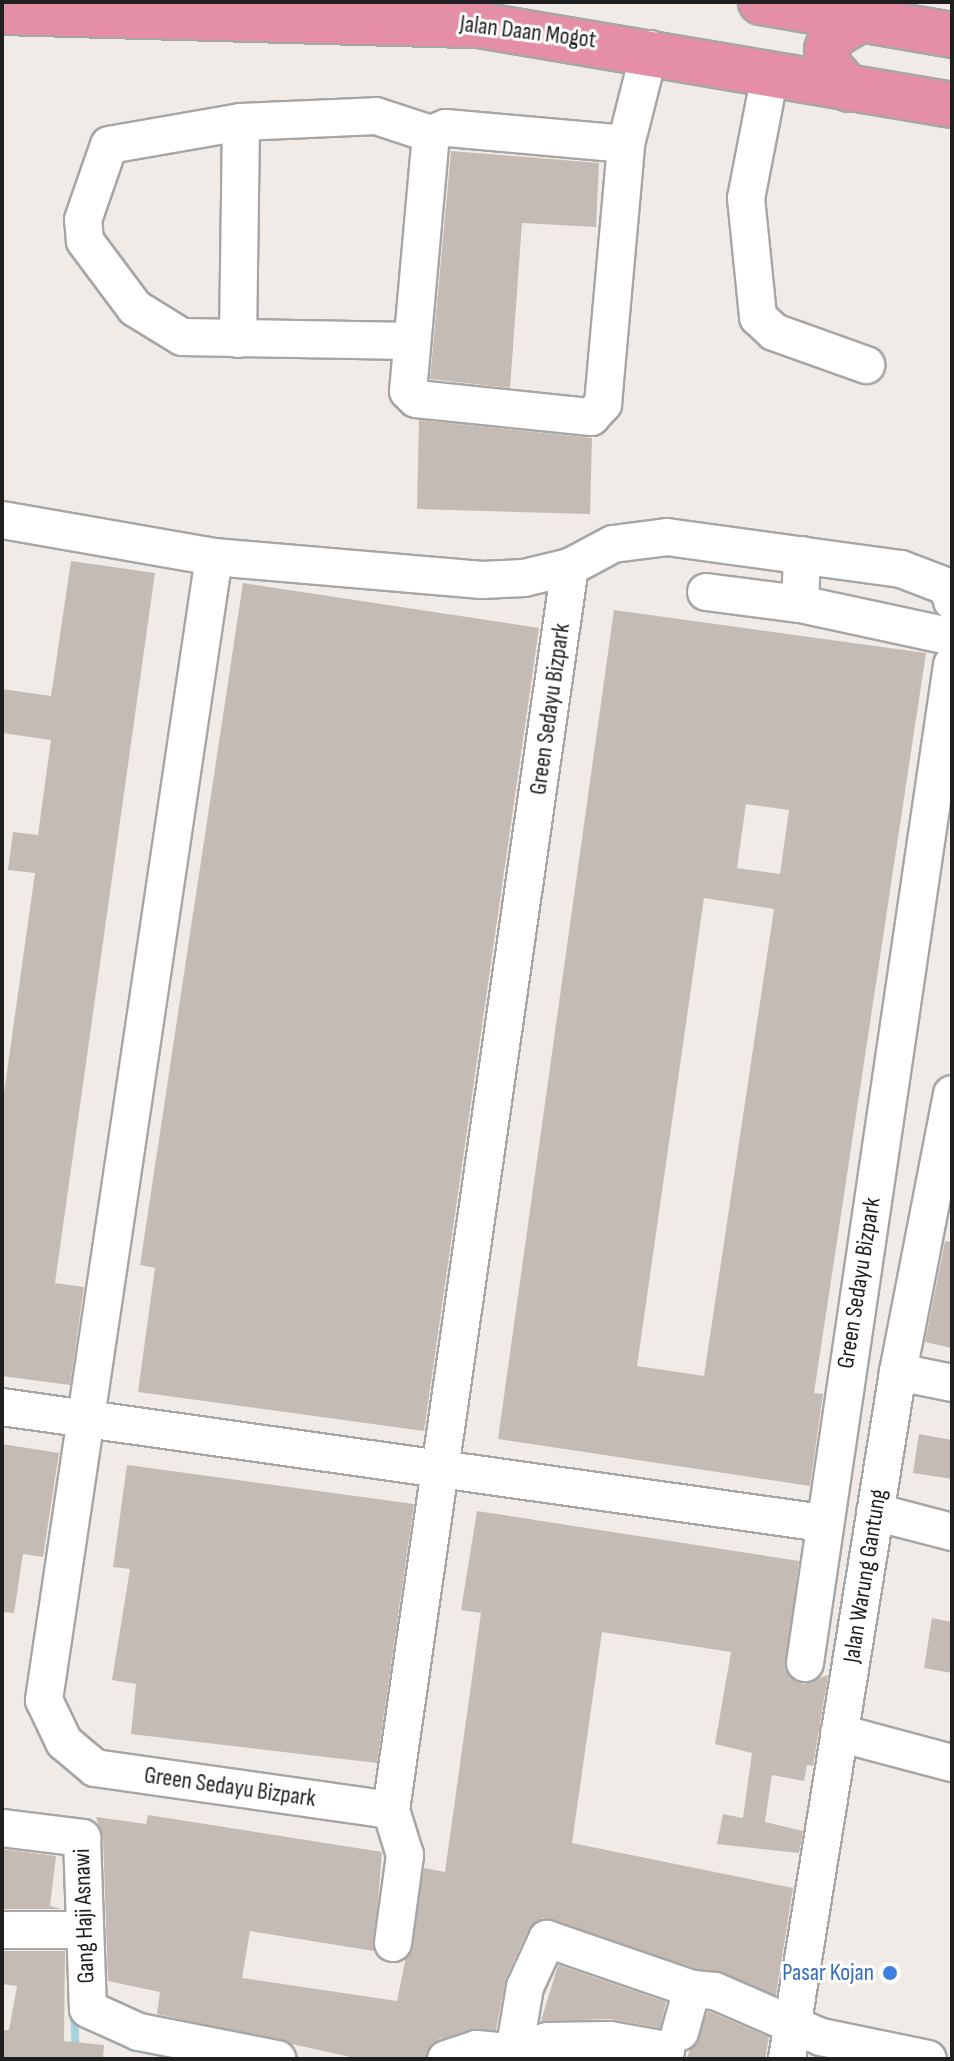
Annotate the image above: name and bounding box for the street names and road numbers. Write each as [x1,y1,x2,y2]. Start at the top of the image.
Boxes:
street label: Jalan Daan Mogot [458,9,598,55]
street label: Green Sedayu Bizpark [524,621,576,797]
street label: Green Sedayu Bizpark [831,1195,887,1371]
street label: Jalan Warung Gantung [837,1487,893,1665]
street label: Green Sedayu Bizpark [142,1761,318,1813]
street label: Gang Haji Asnawi [67,1848,101,1984]

